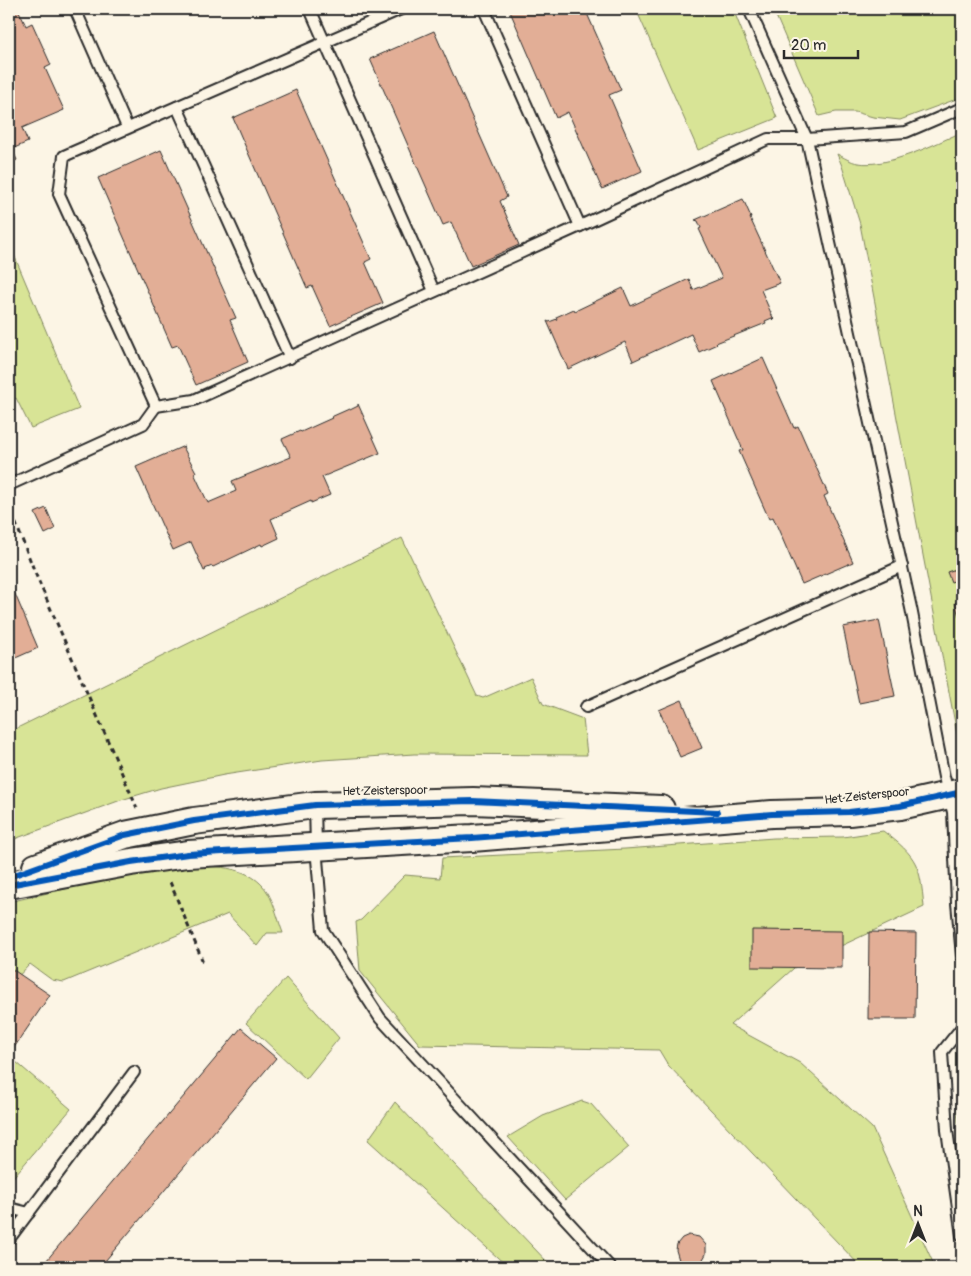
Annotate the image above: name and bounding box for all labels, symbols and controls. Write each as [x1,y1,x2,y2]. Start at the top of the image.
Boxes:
scale bar [784,28,857,60]
text: 20 m [791,36,826,55]
street label: Het Zeisterspoor [342,783,428,799]
street label: Het Zeisterspoor [824,784,911,808]
north arrow [894,1198,944,1248]
text: N [913,1203,923,1220]

